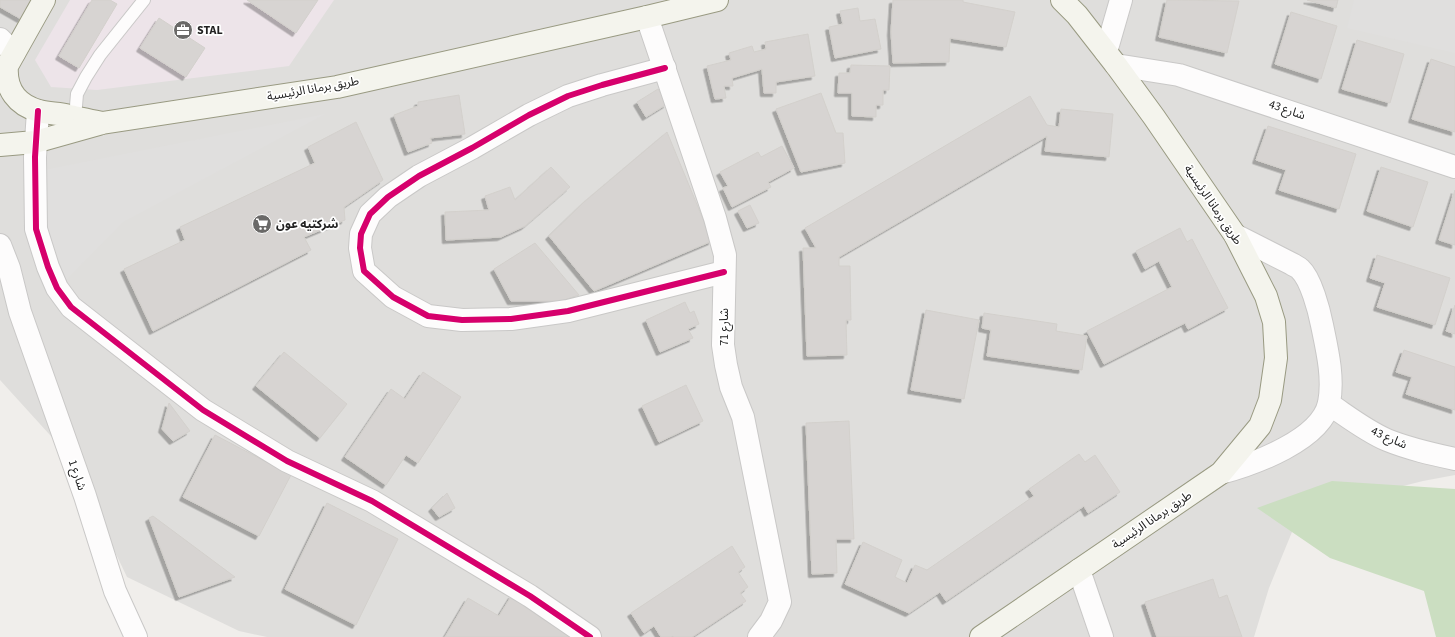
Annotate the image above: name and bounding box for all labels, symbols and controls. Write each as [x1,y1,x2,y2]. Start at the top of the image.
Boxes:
office icon: STAL [172,19,194,41]
place label: STAL [197,22,223,39]
street label: طريق برمانا الرئيسية [266,73,360,105]
street label: شارع 43 [1266,96,1308,124]
street label: طريق برمانا الرئيسية [1180,162,1246,248]
supermarket icon: شركتيه عون [251,213,273,235]
place label: شركتيه عون [276,216,339,233]
street label: شارع 71 [716,308,733,346]
street label: شارع 43 [1368,423,1410,453]
street label: شارع 1 [64,457,90,493]
street label: طريق برمانا الرئيسية [1109,487,1195,553]

